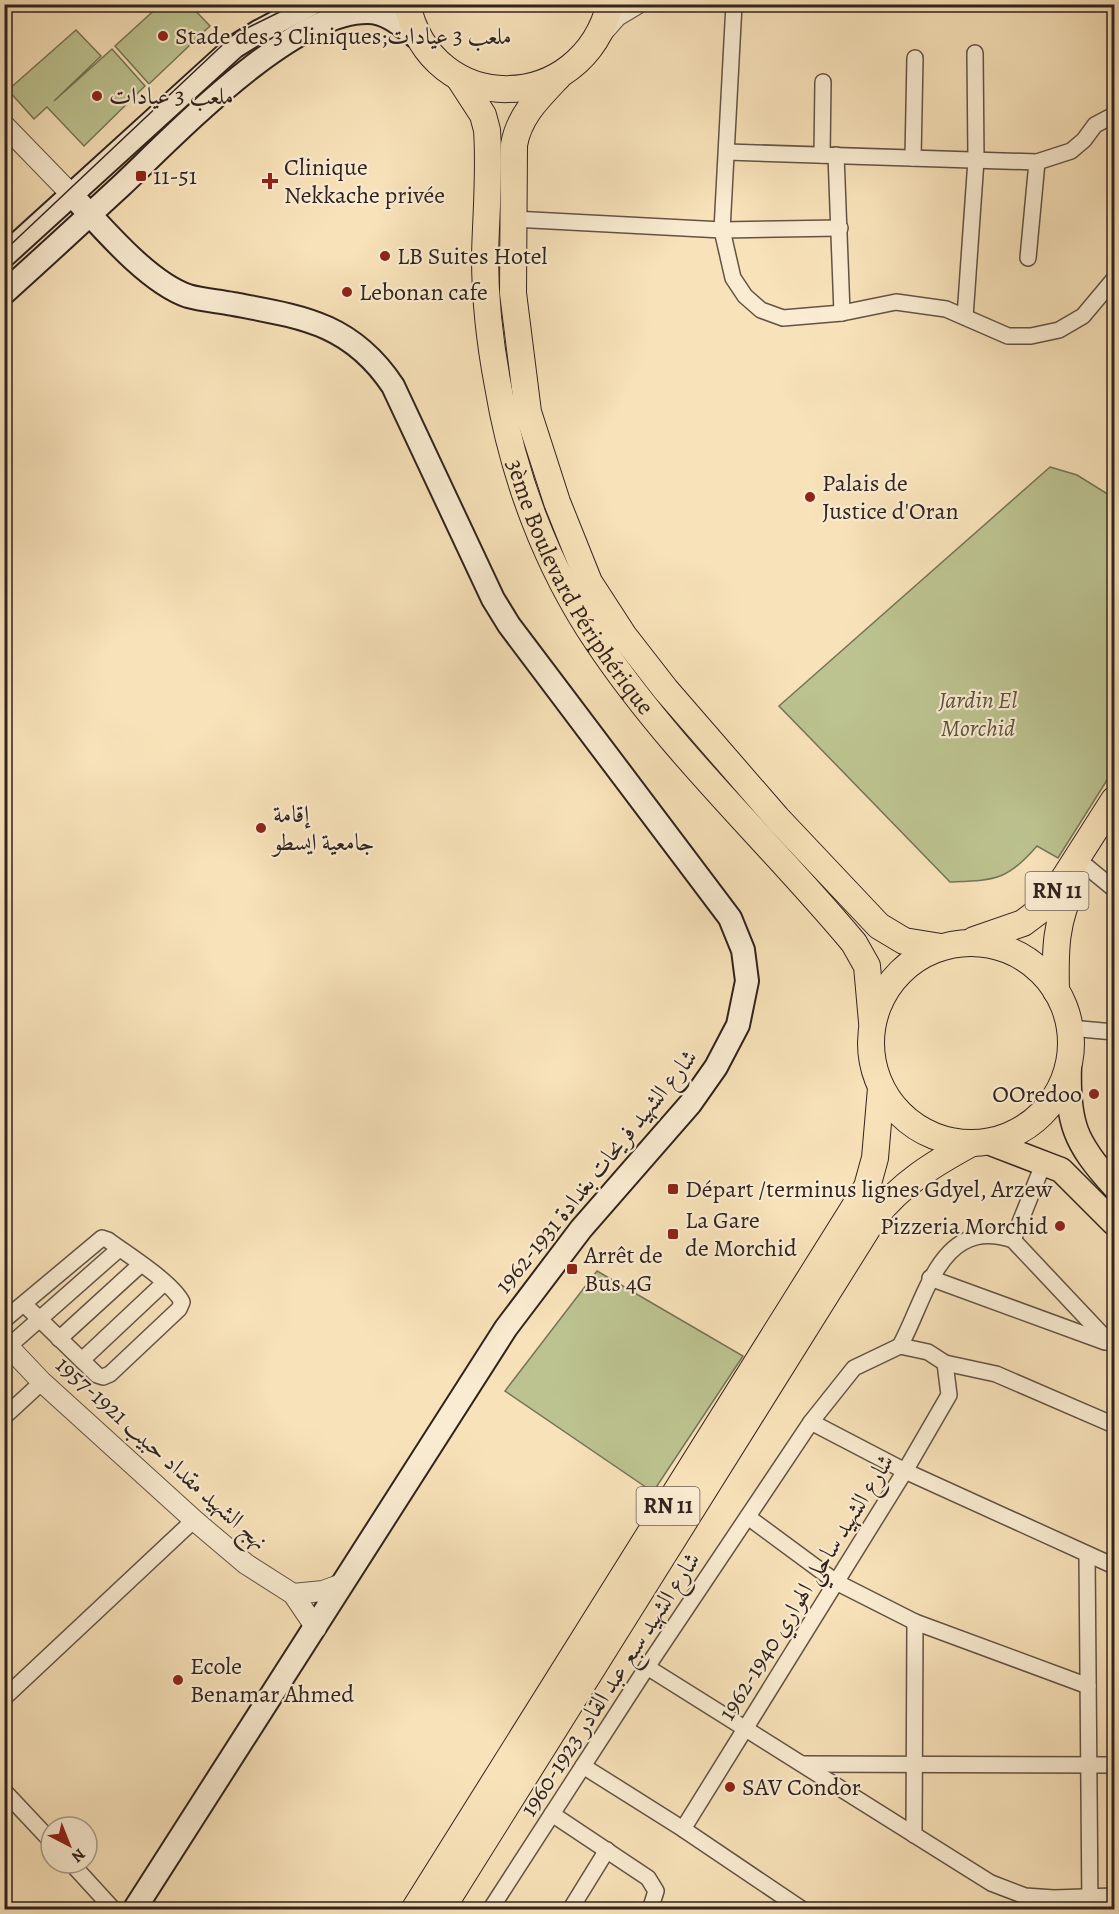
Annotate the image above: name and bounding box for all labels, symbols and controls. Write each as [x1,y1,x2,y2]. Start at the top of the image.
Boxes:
place label: Stade des 3 Cliniques;ملعب 3 عيادات [175,20,512,52]
marker: Stade des 3 Cliniques;ملعب 3 عيادات [156,29,170,43]
place label: ملعب 3 عيادات [109,80,234,112]
marker: ملعب 3 عيادات [90,89,104,103]
place label: Clinique Nekkache privée [284,151,445,211]
place label: 11-51 [153,160,197,192]
marker: 11-51 [134,169,148,183]
marker: Clinique Nekkache privée [261,172,279,190]
place label: LB Suites Hotel [397,240,548,272]
marker: LB Suites Hotel [378,249,392,263]
place label: Lebonan cafe [359,276,488,308]
marker: Lebonan cafe [340,285,354,299]
street label: 3ème Boulevard Périphérique [499,456,661,721]
place label: Palais de Justice d'Oran [822,467,959,527]
marker: Palais de Justice d'Oran [803,490,817,504]
park label: Jardin El Morchid [938,684,1017,744]
place label: إقامة جامعية ايسطو [271,798,375,858]
marker: إقامة جامعية ايسطو [254,821,268,835]
road number: RN 11 [1026,872,1088,910]
street label: شارع الشهيد فريحات بغدادة 1931-1962 [487,1042,708,1302]
place label: OOredoo [992,1078,1082,1110]
marker: OOredoo [1087,1087,1101,1101]
place label: Départ /terminus lignes Gdyel, Arzew [685,1173,1053,1205]
marker: Départ /terminus lignes Gdyel, Arzew [666,1182,680,1196]
place label: La Gare de Morchid [685,1204,797,1264]
place label: Pizzeria Morchid [880,1210,1048,1242]
marker: Pizzeria Morchid [1053,1219,1067,1233]
marker: La Gare de Morchid [666,1227,680,1241]
place label: Arrêt de Bus 4G [583,1239,663,1299]
marker: Arrêt de Bus 4G [565,1262,579,1276]
street label: نهج الشهيد مقداد حبيب 1921-1957 [46,1349,275,1561]
street label: شارع الشهيد ساحلي الهواري 1940-1962 [711,1448,907,1730]
road number: RN 11 [636,1487,700,1525]
street label: شارع الشهيد سبع عبد القادر 1923-1960 [512,1546,713,1826]
place label: Ecole Benamar Ahmed [190,1650,354,1710]
marker: Ecole Benamar Ahmed [171,1673,185,1687]
place label: SAV Condor [742,1771,861,1803]
marker: SAV Condor [723,1780,737,1794]
north arrow [39,1815,99,1875]
text: N [66,1843,90,1868]

